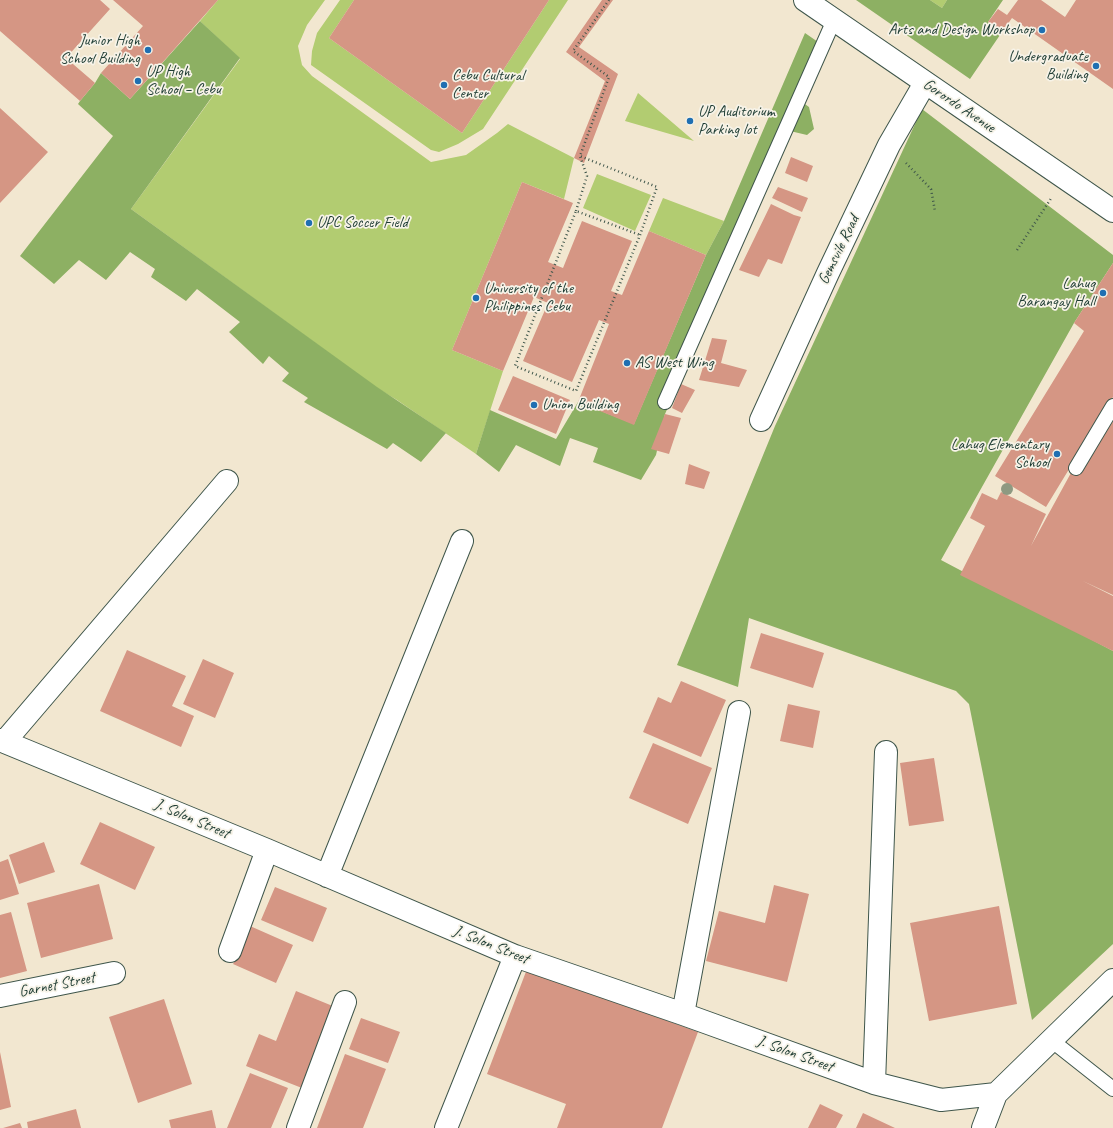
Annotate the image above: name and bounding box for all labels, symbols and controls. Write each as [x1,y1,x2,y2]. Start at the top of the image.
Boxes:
place label: Arts and Design Workshop [888,20,1034,40]
marker: Arts and Design Workshop [1037,25,1047,35]
place label: Junior High School Building [60,31,140,69]
marker: Junior High School Building [143,45,153,55]
place label: Undergraduate Building [1008,47,1088,85]
marker: Undergraduate Building [1091,61,1101,71]
place label: UP High School – Cebu [146,62,221,100]
place label: Cebu Cultural Center [452,66,524,104]
street label: Gorordo Avenue [919,75,999,137]
marker: UP High School – Cebu [133,76,143,86]
marker: Cebu Cultural Center [439,80,449,90]
place label: UP Auditorium Parking lot [698,102,775,140]
marker: UP Auditorium Parking lot [685,116,695,126]
street label: Gemsvile Road [814,212,864,288]
place label: UPC Soccer Field [317,213,408,233]
marker: UPC Soccer Field [304,218,314,228]
place label: Lahug Barangay Hall [1017,274,1095,312]
place label: University of the Philippines Cebu [484,279,573,317]
marker: Lahug Barangay Hall [1098,288,1108,298]
marker: University of the Philippines Cebu [471,293,481,303]
place label: AS West Wing [635,353,713,373]
marker: AS West Wing [622,358,632,368]
place label: Union Building [542,395,619,415]
marker: Union Building [529,400,539,410]
place label: Lahug Elementary School [951,435,1049,473]
marker: Lahug Elementary School [1052,449,1062,459]
street label: J. Solon Street [152,795,232,843]
street label: J. Solon Street [451,921,531,969]
street label: Garnet Street [17,968,97,1002]
street label: J. Solon Street [754,1031,836,1077]

